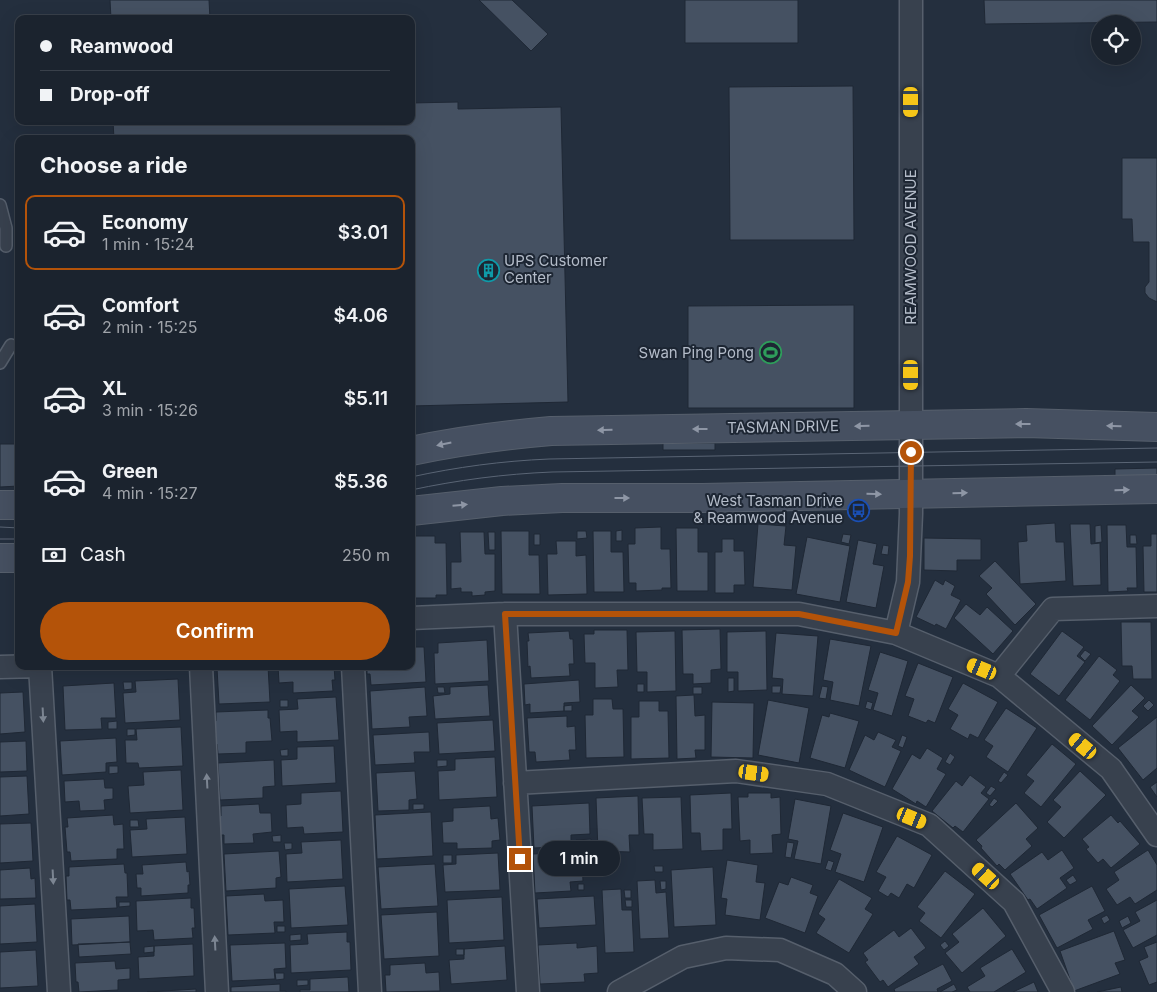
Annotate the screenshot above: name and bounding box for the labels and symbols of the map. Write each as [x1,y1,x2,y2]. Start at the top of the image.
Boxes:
car [903,87,918,117]
street label: REAMWOOD AVENUE [901,169,920,325]
place label: UPS Customer Center [504,251,608,287]
building icon: UPS Customer Center [476,258,500,282]
sports icon: Swan Ping Pong [758,341,782,365]
place label: Swan Ping Pong [639,343,754,362]
car [903,360,918,390]
street label: TASMAN DRIVE [727,416,839,437]
one-way arrow [1015,420,1031,428]
one-way arrow [1106,421,1122,429]
one-way arrow [854,422,870,430]
one-way arrow [692,425,708,433]
one-way arrow [597,426,613,434]
one-way arrow [436,440,451,448]
route start [900,441,922,463]
one-way arrow [1114,485,1130,493]
one-way arrow [952,488,968,496]
one-way arrow [866,490,882,498]
place label: West Tasman Drive & Reamwood Avenue [693,491,843,527]
one-way arrow [614,494,630,502]
bus stop icon: West Tasman Drive & Reamwood Avenue [847,498,871,522]
one-way arrow [452,501,468,509]
car [965,656,998,682]
one-way arrow [39,707,47,723]
car [1066,731,1099,761]
car [738,763,769,783]
one-way arrow [202,773,210,789]
car [895,805,928,831]
callout: 1 min [538,842,620,876]
route end [509,848,531,870]
car [969,860,1002,892]
one-way arrow [49,869,57,885]
one-way arrow [211,935,219,951]

